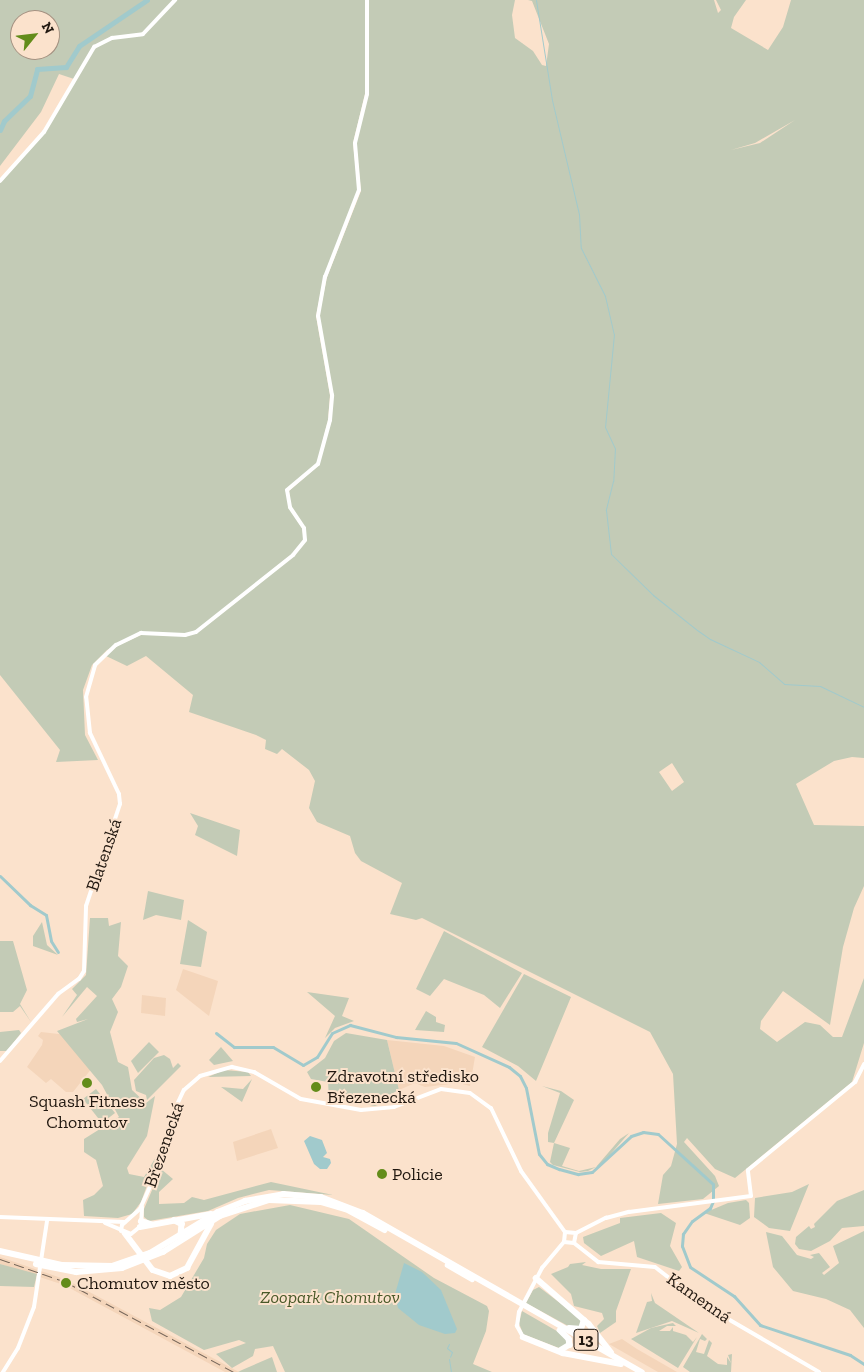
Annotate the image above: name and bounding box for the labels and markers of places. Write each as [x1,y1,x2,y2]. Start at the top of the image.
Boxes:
place label: Zdravotní středisko Březenecká [327,1066,479,1108]
marker: Squash Fitness Chomutov [81,1077,93,1089]
marker: Zdravotní středisko Březenecká [309,1080,323,1094]
place label: Squash Fitness Chomutov [29,1091,145,1134]
place label: Policie [392,1163,443,1185]
marker: Policie [376,1168,388,1180]
place label: Chomutov město [77,1272,210,1294]
marker: Chomutov město [59,1276,73,1290]

